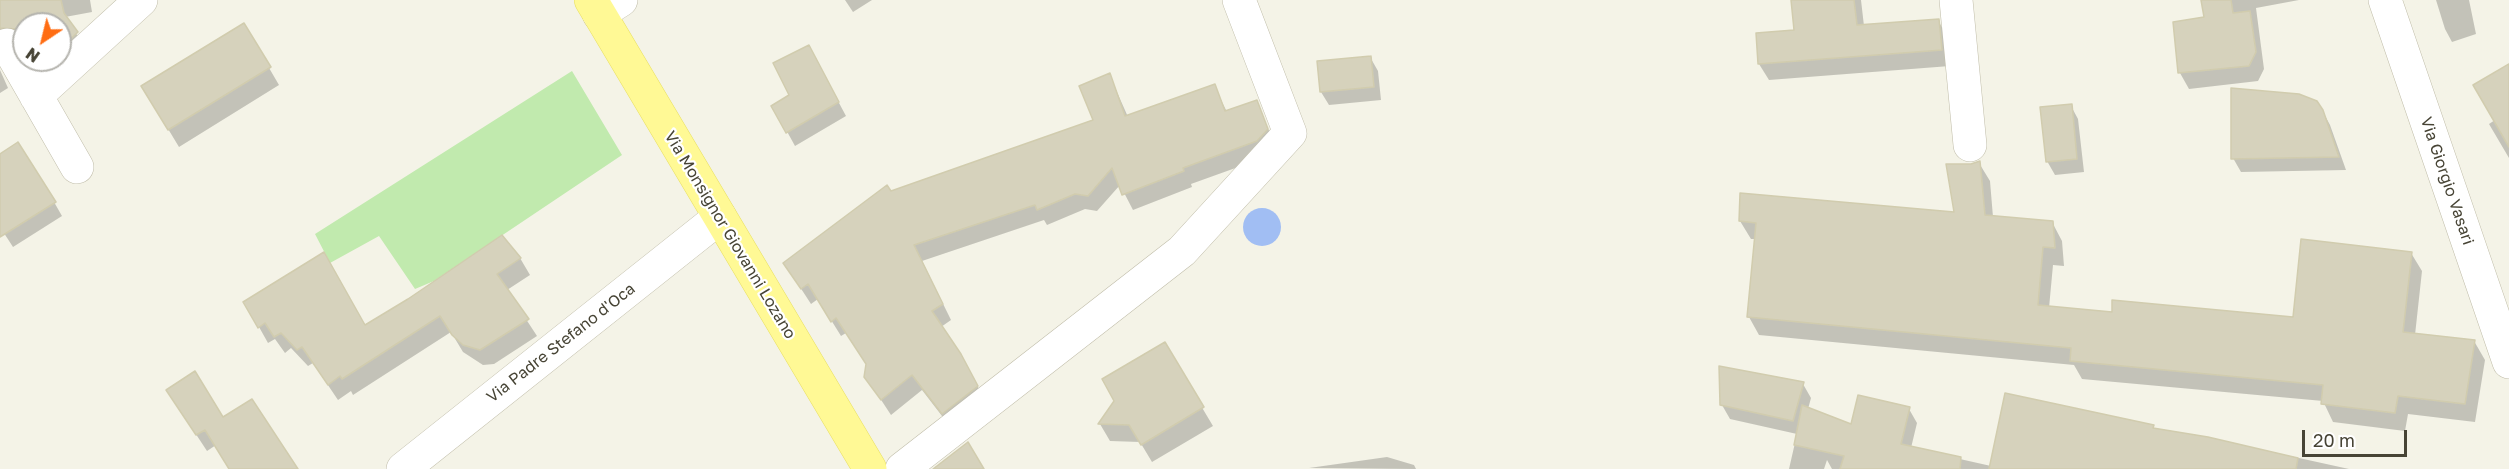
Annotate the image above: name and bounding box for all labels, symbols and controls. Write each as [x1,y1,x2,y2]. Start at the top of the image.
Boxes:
north arrow [12,12,72,72]
text: N [22,43,44,67]
street label: Via Giorgio Vasari [2416,115,2478,247]
street label: Via Monsignor Giovanni Lozano [660,128,800,342]
street label: Via Padre Stefano d'Oca [483,279,639,407]
scale bar [2305,418,2410,456]
text: 20 m [2313,429,2355,451]

